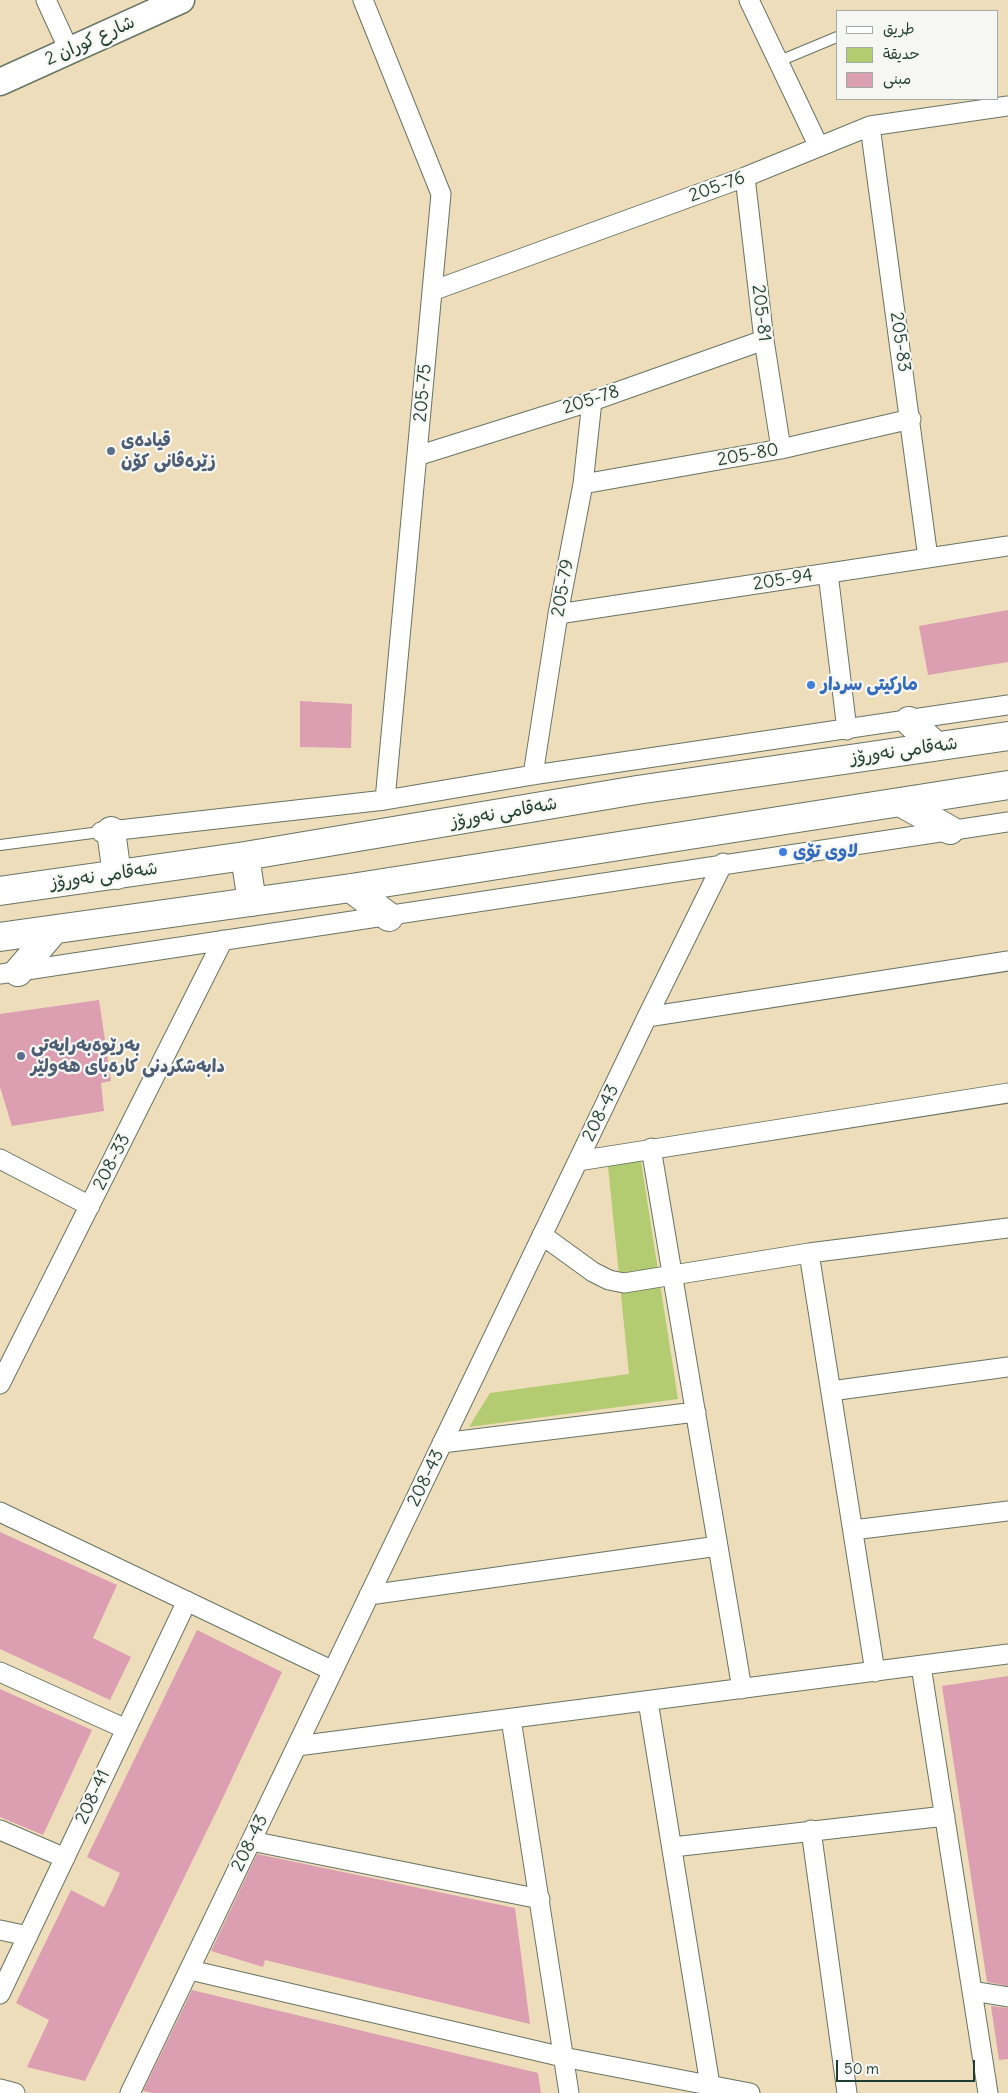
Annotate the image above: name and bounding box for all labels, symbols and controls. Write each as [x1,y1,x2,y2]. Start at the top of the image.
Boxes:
legend [836,10,998,100]
street label: شارع كوران 2 [42,12,138,70]
text: طريق [883,19,915,38]
text: حديقة [883,44,920,63]
text: مبنى [883,69,911,88]
street label: 205-76 [686,167,748,207]
street label: 205-81 [747,283,775,343]
street label: 205-83 [885,311,915,373]
street label: 205-75 [410,363,436,423]
street label: 205-78 [560,381,622,419]
place label: قیادەی زێرەڤانی کۆن [121,430,216,472]
street label: 205-80 [716,439,780,471]
marker: قیادەی زێرەڤانی کۆن [105,445,117,457]
street label: 205-79 [547,557,579,619]
street label: 205-94 [752,565,814,595]
place label: ماركيتى سردار [821,674,918,696]
marker: ماركيتى سردار [805,679,817,691]
street label: شەقامی نەورۆز [849,733,959,769]
street label: شەقامی نەورۆز [449,793,559,833]
place label: لاوی تۆی [793,841,858,863]
marker: لاوی تۆی [777,846,789,858]
street label: شەقامی نەورۆز [49,858,159,894]
place label: بەرێوەبەرایەتی دابەشکردنی کارەبای هەولێر [31,1035,225,1078]
marker: بەرێوەبەرایەتی دابەشکردنی کارەبای هەولێر [15,1050,27,1062]
street label: 208-43 [578,1081,624,1145]
street label: 208-33 [89,1130,135,1194]
street label: 208-43 [403,1446,449,1510]
street label: 208-41 [71,1767,115,1827]
street label: 208-43 [227,1811,273,1875]
scale bar [838,2050,977,2082]
text: 50 m [844,2059,879,2078]

